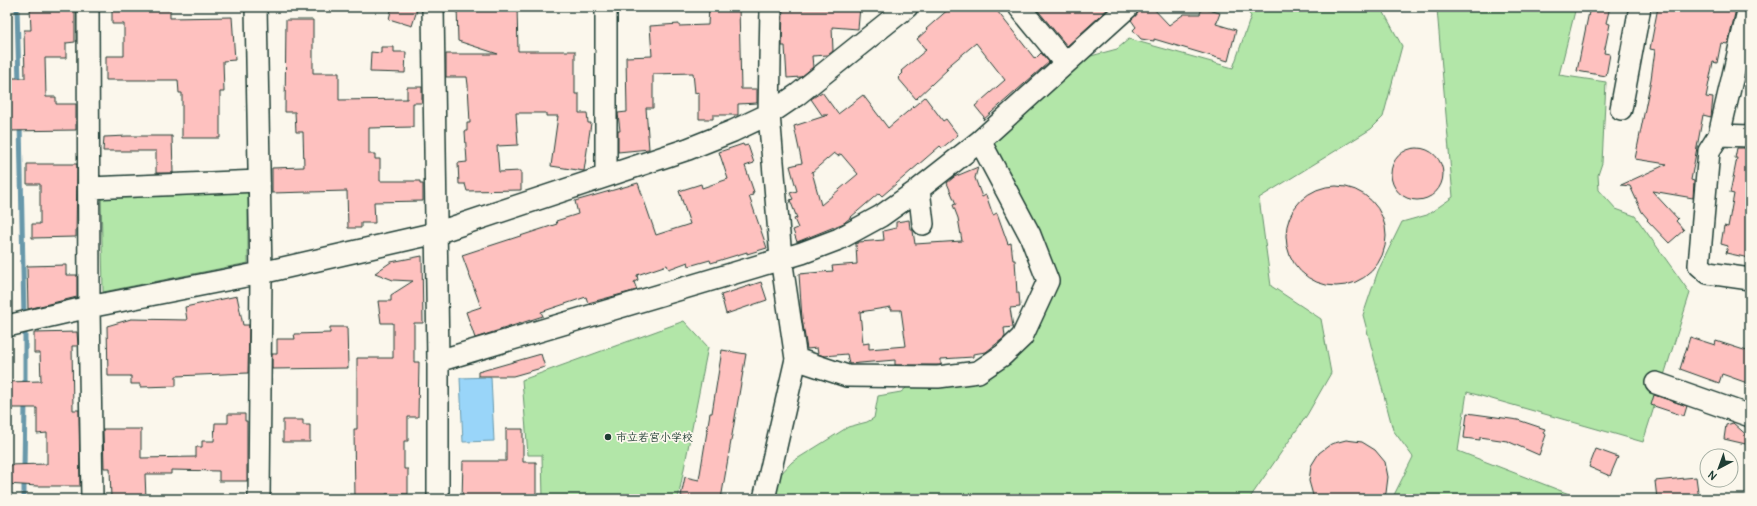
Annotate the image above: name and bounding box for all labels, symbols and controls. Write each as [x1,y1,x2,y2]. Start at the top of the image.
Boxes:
place label: 市立若宮小学校 [616,431,693,444]
marker: 市立若宮小学校 [603,432,613,442]
north arrow [1699,448,1739,488]
text: N [1705,467,1720,483]

